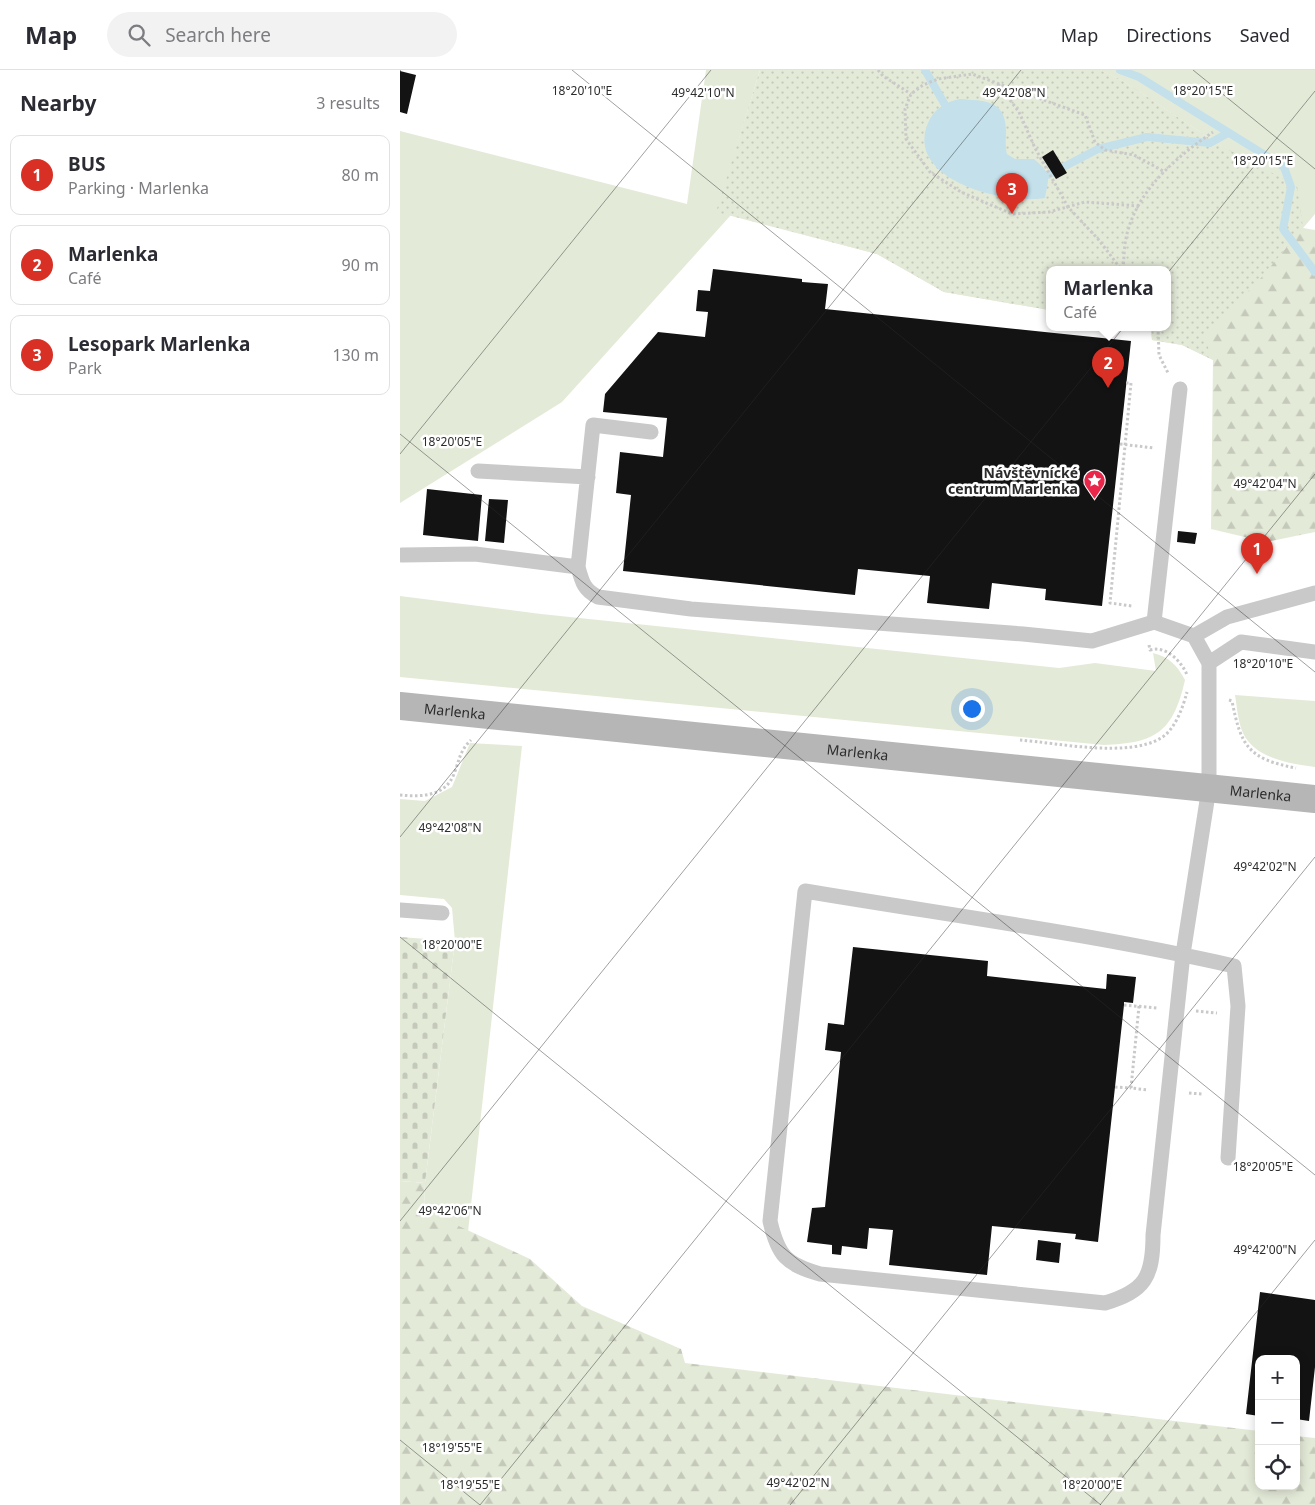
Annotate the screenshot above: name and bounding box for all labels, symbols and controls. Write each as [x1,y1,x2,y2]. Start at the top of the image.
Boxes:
search box [107,12,457,57]
text: Map [25,18,77,51]
icon: search [125,21,153,49]
text: Search here [165,22,271,48]
text: Map [1061,23,1098,47]
text: Directions [1126,23,1212,47]
text: Saved [1240,23,1290,47]
text: 18°20'10"E [552,82,612,99]
text: 18°20'15"E [1173,82,1233,99]
text: 49°42'10"N [671,84,735,101]
text: 49°42'08"N [982,84,1046,101]
text: Nearby [20,89,96,117]
text: 3 results [316,92,380,114]
text: BUS [68,151,105,177]
text: 18°20'15"E [1233,152,1293,169]
text: 1 [32,164,42,186]
text: 80 m [342,164,379,186]
pin: 3 [996,173,1028,214]
text: Parking · Marlenka [68,177,209,199]
text: Marlenka [68,241,158,267]
text: 2 [32,254,42,276]
text: 90 m [342,254,379,276]
popup [1046,266,1171,331]
text: Café [68,267,102,289]
text: Marlenka [1063,275,1154,301]
text: Café [1063,301,1097,323]
text: Lesopark Marlenka [68,331,250,357]
text: 3 [32,344,42,366]
text: 130 m [332,344,379,366]
pin: 2 [1092,347,1124,388]
text: Park [68,357,102,379]
text: 18°20'05"E [422,433,482,450]
place label: Návštěvnícké centrum Marlenka [948,463,1078,498]
place icon: Návštěvnícké centrum Marlenka [1082,469,1106,500]
text: 49°42'04"N [1233,475,1297,492]
pin: 1 [1241,533,1273,574]
text: 18°20'10"E [1233,655,1293,672]
your location [959,696,985,722]
street label: Marlenka [423,698,487,724]
street label: Marlenka [826,739,889,765]
street label: Marlenka [1229,780,1292,806]
text: 49°42'08"N [418,819,482,836]
text: 49°42'02"N [1233,858,1297,875]
text: 18°20'00"E [422,936,482,953]
text: 18°20'05"E [1233,1158,1293,1175]
text: 49°42'06"N [418,1202,482,1219]
text: 49°42'00"N [1233,1241,1297,1258]
map controls [1255,1355,1300,1490]
button: + [1255,1355,1300,1400]
button: − [1255,1400,1300,1445]
text: 18°19'55"E [422,1439,482,1456]
button: locate [1255,1445,1300,1490]
text: 49°42'02"N [766,1474,830,1491]
text: 18°19'55"E [440,1476,500,1493]
text: 18°20'00"E [1062,1476,1122,1493]

